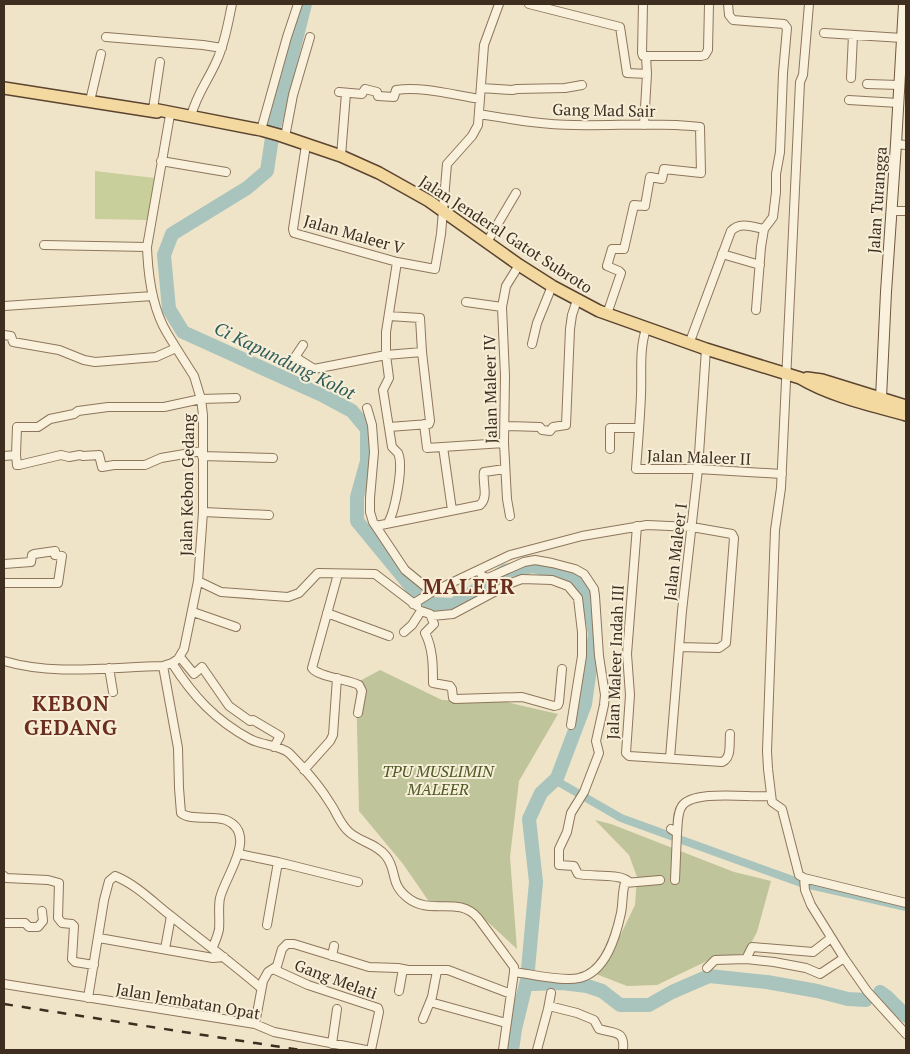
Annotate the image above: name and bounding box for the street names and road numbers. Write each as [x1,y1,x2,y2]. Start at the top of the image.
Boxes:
street label: Gang Mad Sair [552,98,657,122]
street label: Jalan Turangga [862,146,892,254]
street label: Jalan Jenderal Gatot Subroto [415,170,597,298]
street label: Jalan Maleer V [301,209,407,259]
street label: Jalan Maleer IV [478,334,502,444]
street label: Jalan Kebon Gedang [175,413,199,556]
street label: Jalan Maleer II [647,444,751,470]
street label: Jalan Maleer I [658,502,692,602]
street label: Jalan Maleer Indah III [601,584,629,740]
street label: Gang Melati [292,954,381,1004]
street label: Jalan Jembatan Opat [114,977,262,1025]

